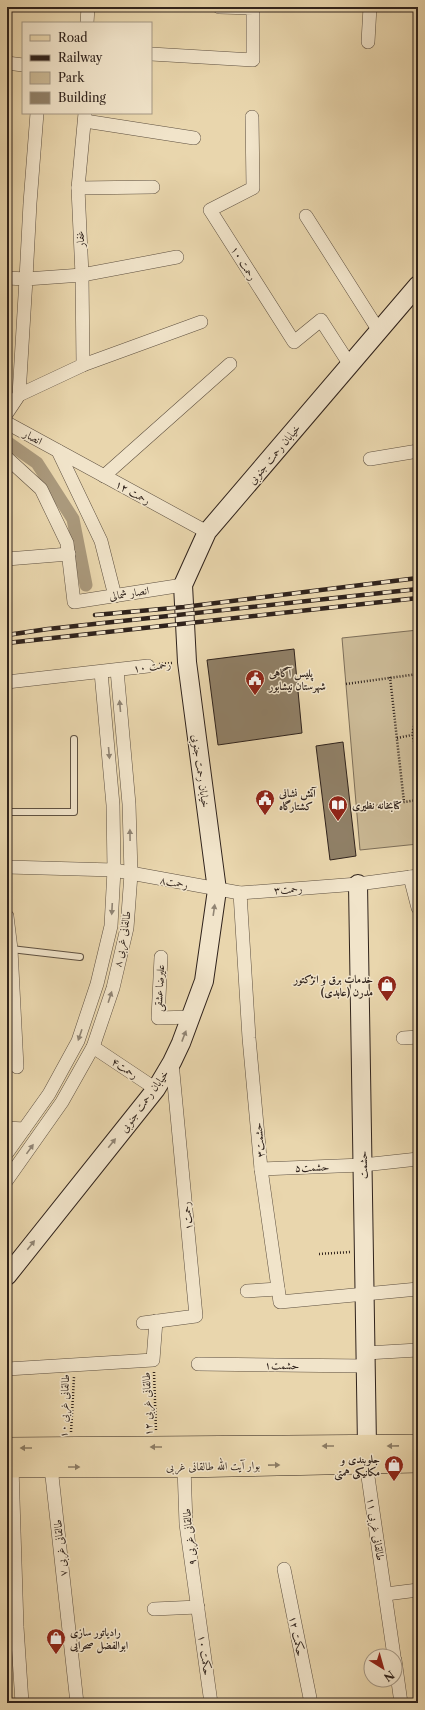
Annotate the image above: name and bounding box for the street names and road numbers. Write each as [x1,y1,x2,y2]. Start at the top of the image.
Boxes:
street label: غفار [73,230,87,249]
street label: رحمت ۱۰ [228,243,260,283]
street label: خیابان رحمت جنوبی [245,421,304,487]
street label: انصار [20,426,45,448]
street label: رحمت ۱۲ [113,477,153,507]
street label: انصار شمالی [108,583,150,603]
street label: رحمت ۱۰ [132,657,172,675]
street label: خیابان رحمت جنوبی [188,733,213,809]
street label: رحمت۸ [159,873,189,891]
street label: رحمت۳ [273,881,303,897]
street label: طالقانی غربی ۸ [110,910,135,969]
street label: علیرضا عشقی [151,964,169,1012]
street label: رحمت۴ [109,1054,141,1082]
street label: خیابان رحمت جنوبی [117,1067,172,1136]
street label: حشمت۳ [251,1122,267,1158]
street label: حشمت [356,1151,370,1179]
street label: حشمت۵ [294,1159,330,1175]
street label: رحمت۱ [179,1201,195,1231]
street label: حشمت۱ [265,1358,299,1372]
street label: طالقانی غربی ۱۲ [139,1372,156,1436]
street label: طالقانی غربی ۱۰ [56,1374,73,1438]
street label: بوار آیت الله طالقانی غربی [166,1456,260,1475]
street label: طالقانی غربی ۱۱ [363,1496,388,1562]
street label: طالقانی غربی ۹ [179,1508,200,1566]
street label: طالقانی غربی ۷ [50,1519,71,1577]
street label: حکمت ۱۲ [286,1615,308,1658]
street label: حکمت ۱۰ [195,1634,215,1676]

